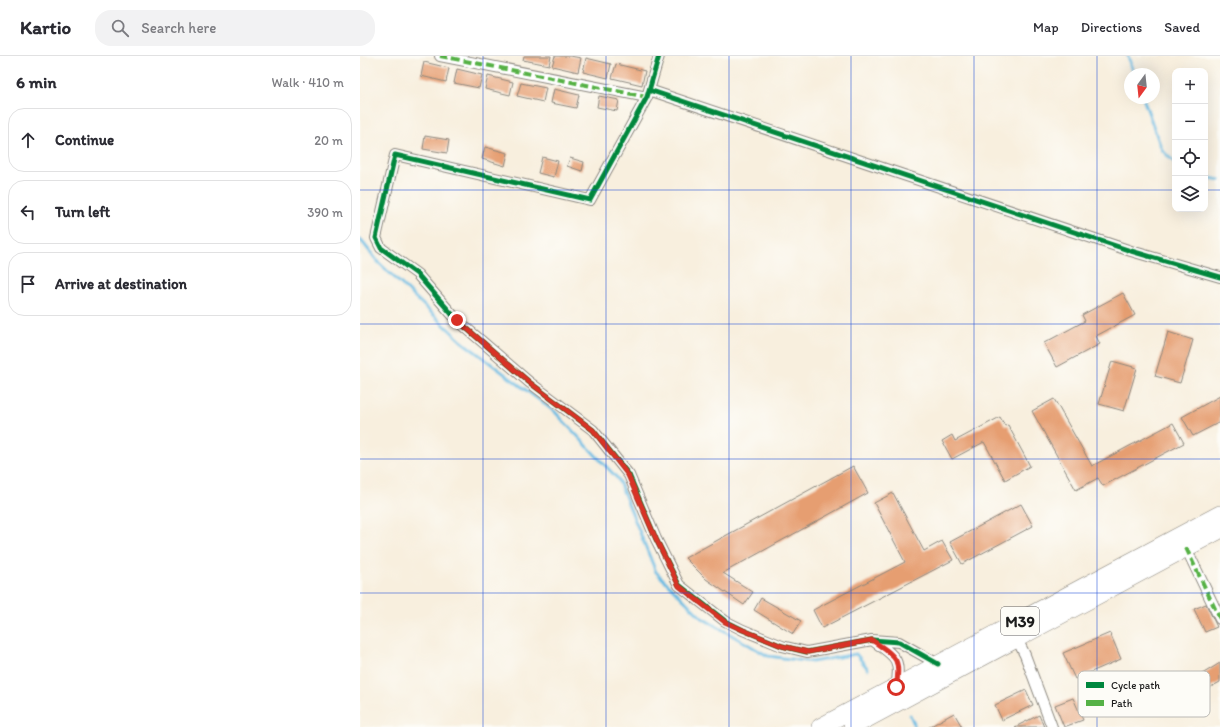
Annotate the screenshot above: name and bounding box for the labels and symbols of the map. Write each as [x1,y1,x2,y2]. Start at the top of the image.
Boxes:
north arrow [1124,68,1160,104]
route end [448,311,466,329]
road number: M39 [1001,607,1039,635]
legend [1078,671,1210,717]
route start [887,678,905,696]
text: Cycle path [1111,679,1160,692]
text: Path [1111,697,1133,710]

